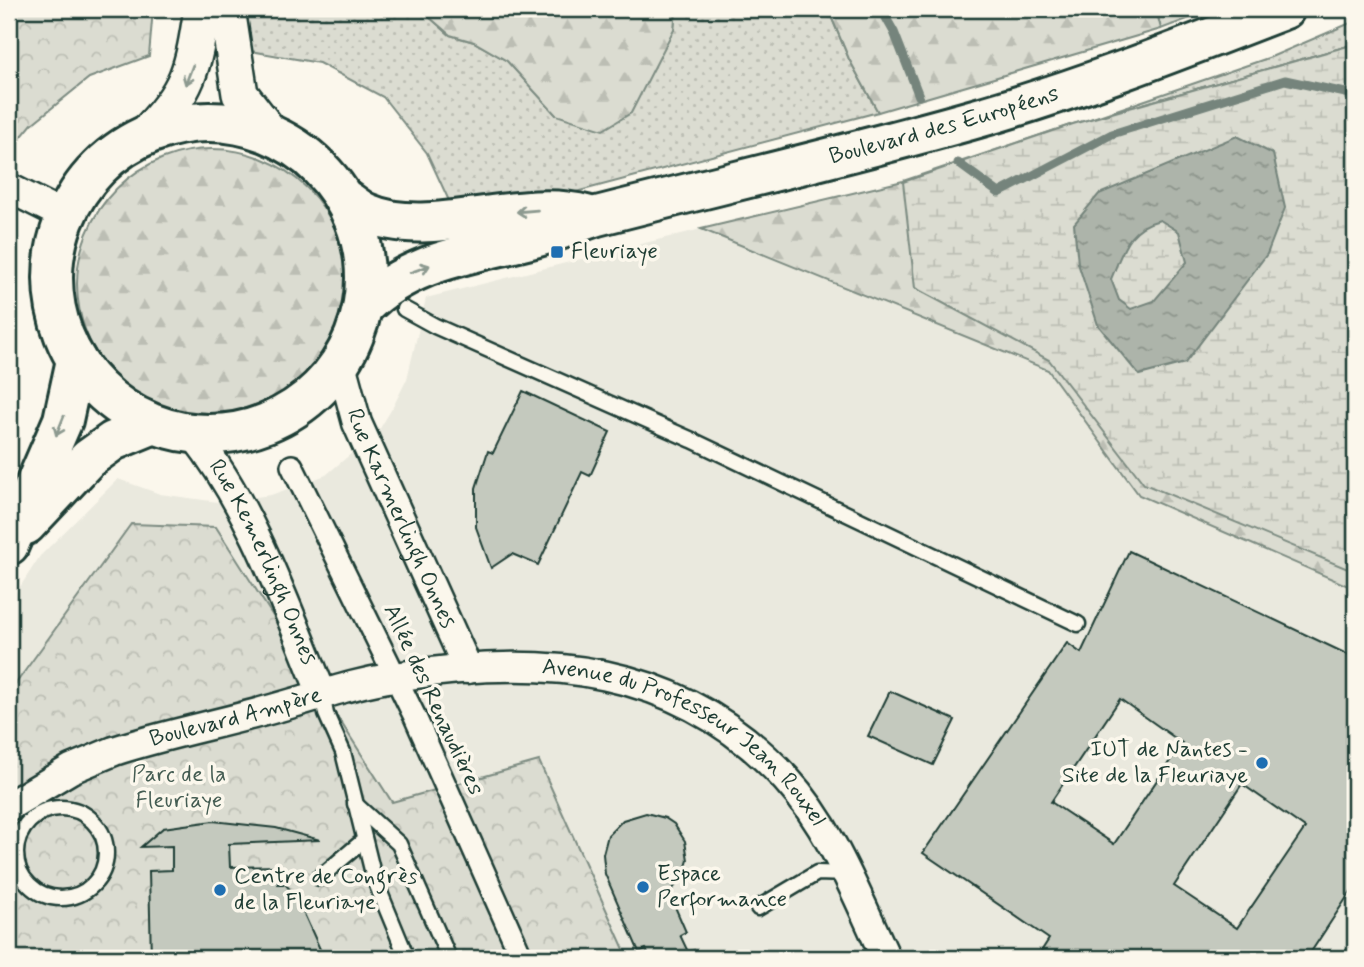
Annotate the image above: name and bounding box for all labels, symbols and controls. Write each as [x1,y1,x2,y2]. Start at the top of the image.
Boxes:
one-way arrow [181,64,194,86]
street label: Boulevard des Européens [826,79,1063,172]
one-way arrow [516,205,539,218]
place label: Fleuriaye [571,237,658,267]
marker: Fleuriaye [549,244,565,260]
one-way arrow [408,261,430,274]
street label: Rue Karmerlingh Onnes [339,406,463,633]
one-way arrow [52,415,65,436]
street label: Rue Kemerlingh Onnes [201,454,324,669]
street label: Allée des Renaudières [376,600,490,800]
street label: Avenue du Professeur Jean Rouxel [541,652,832,832]
street label: Boulevard Ampère [146,680,325,755]
place label: IUT de Nantes - Site de la Fleuriaye [1062,735,1248,791]
marker: IUT de Nantes - Site de la Fleuriaye [1254,755,1270,771]
park label: Parc de la Fleuriaye [132,760,226,816]
place label: Espace Performance [657,859,787,916]
place label: Centre de Congrès de la Fleuriaye [234,862,417,918]
marker: Espace Performance [635,879,651,895]
marker: Centre de Congrès de la Fleuriaye [212,882,228,898]

